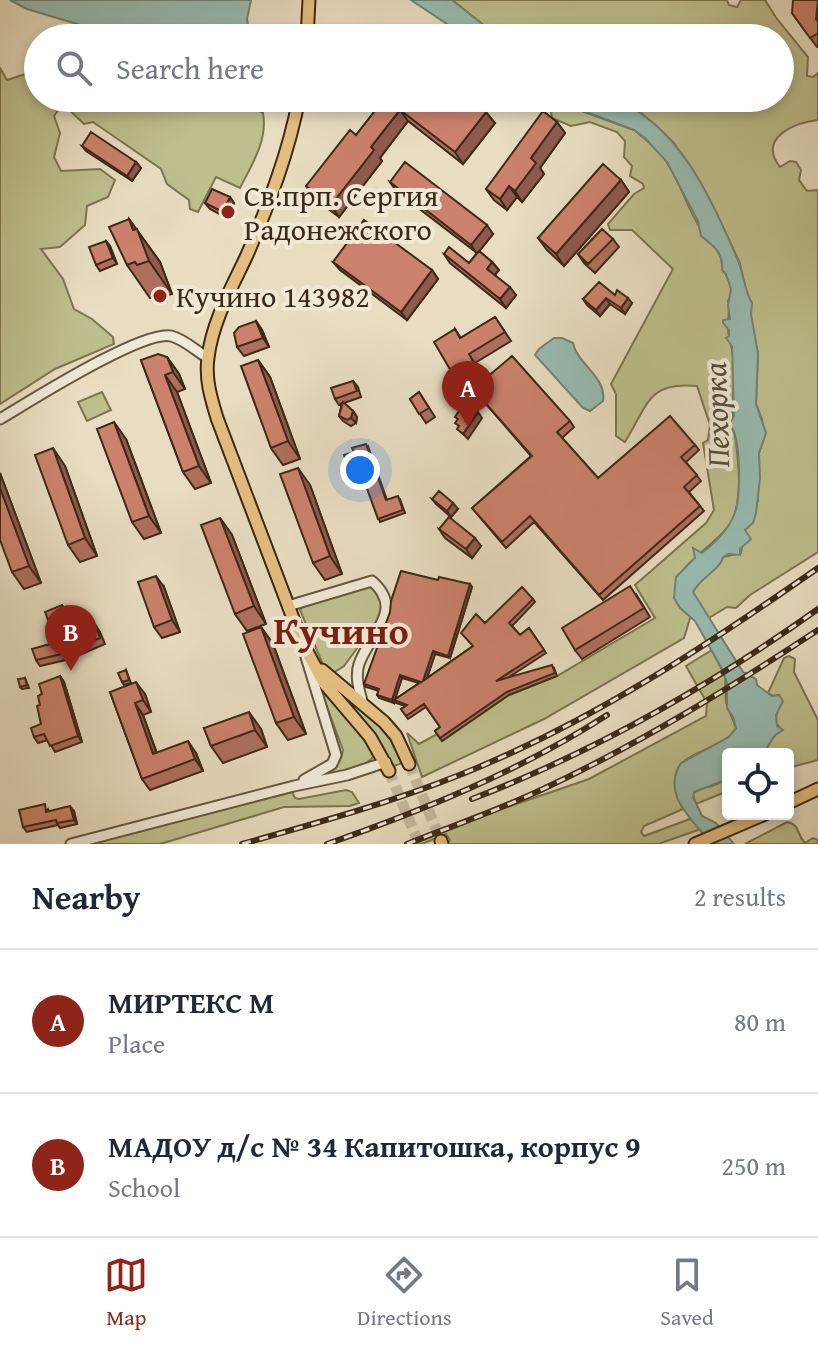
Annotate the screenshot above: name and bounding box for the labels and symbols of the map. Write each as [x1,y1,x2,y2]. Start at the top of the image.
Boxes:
place label: Св.прп. Сергия Радонежского [244,173,438,251]
marker: Св.прп. Сергия Радонежского [219,203,237,221]
place label: Кучино 143982 [176,274,370,318]
marker: Кучино 143982 [151,287,169,305]
pin: A [442,361,494,427]
water label: Пехорка [691,361,741,469]
your location [340,450,380,490]
district label: Кучино [273,602,409,658]
pin: B [45,605,97,671]

